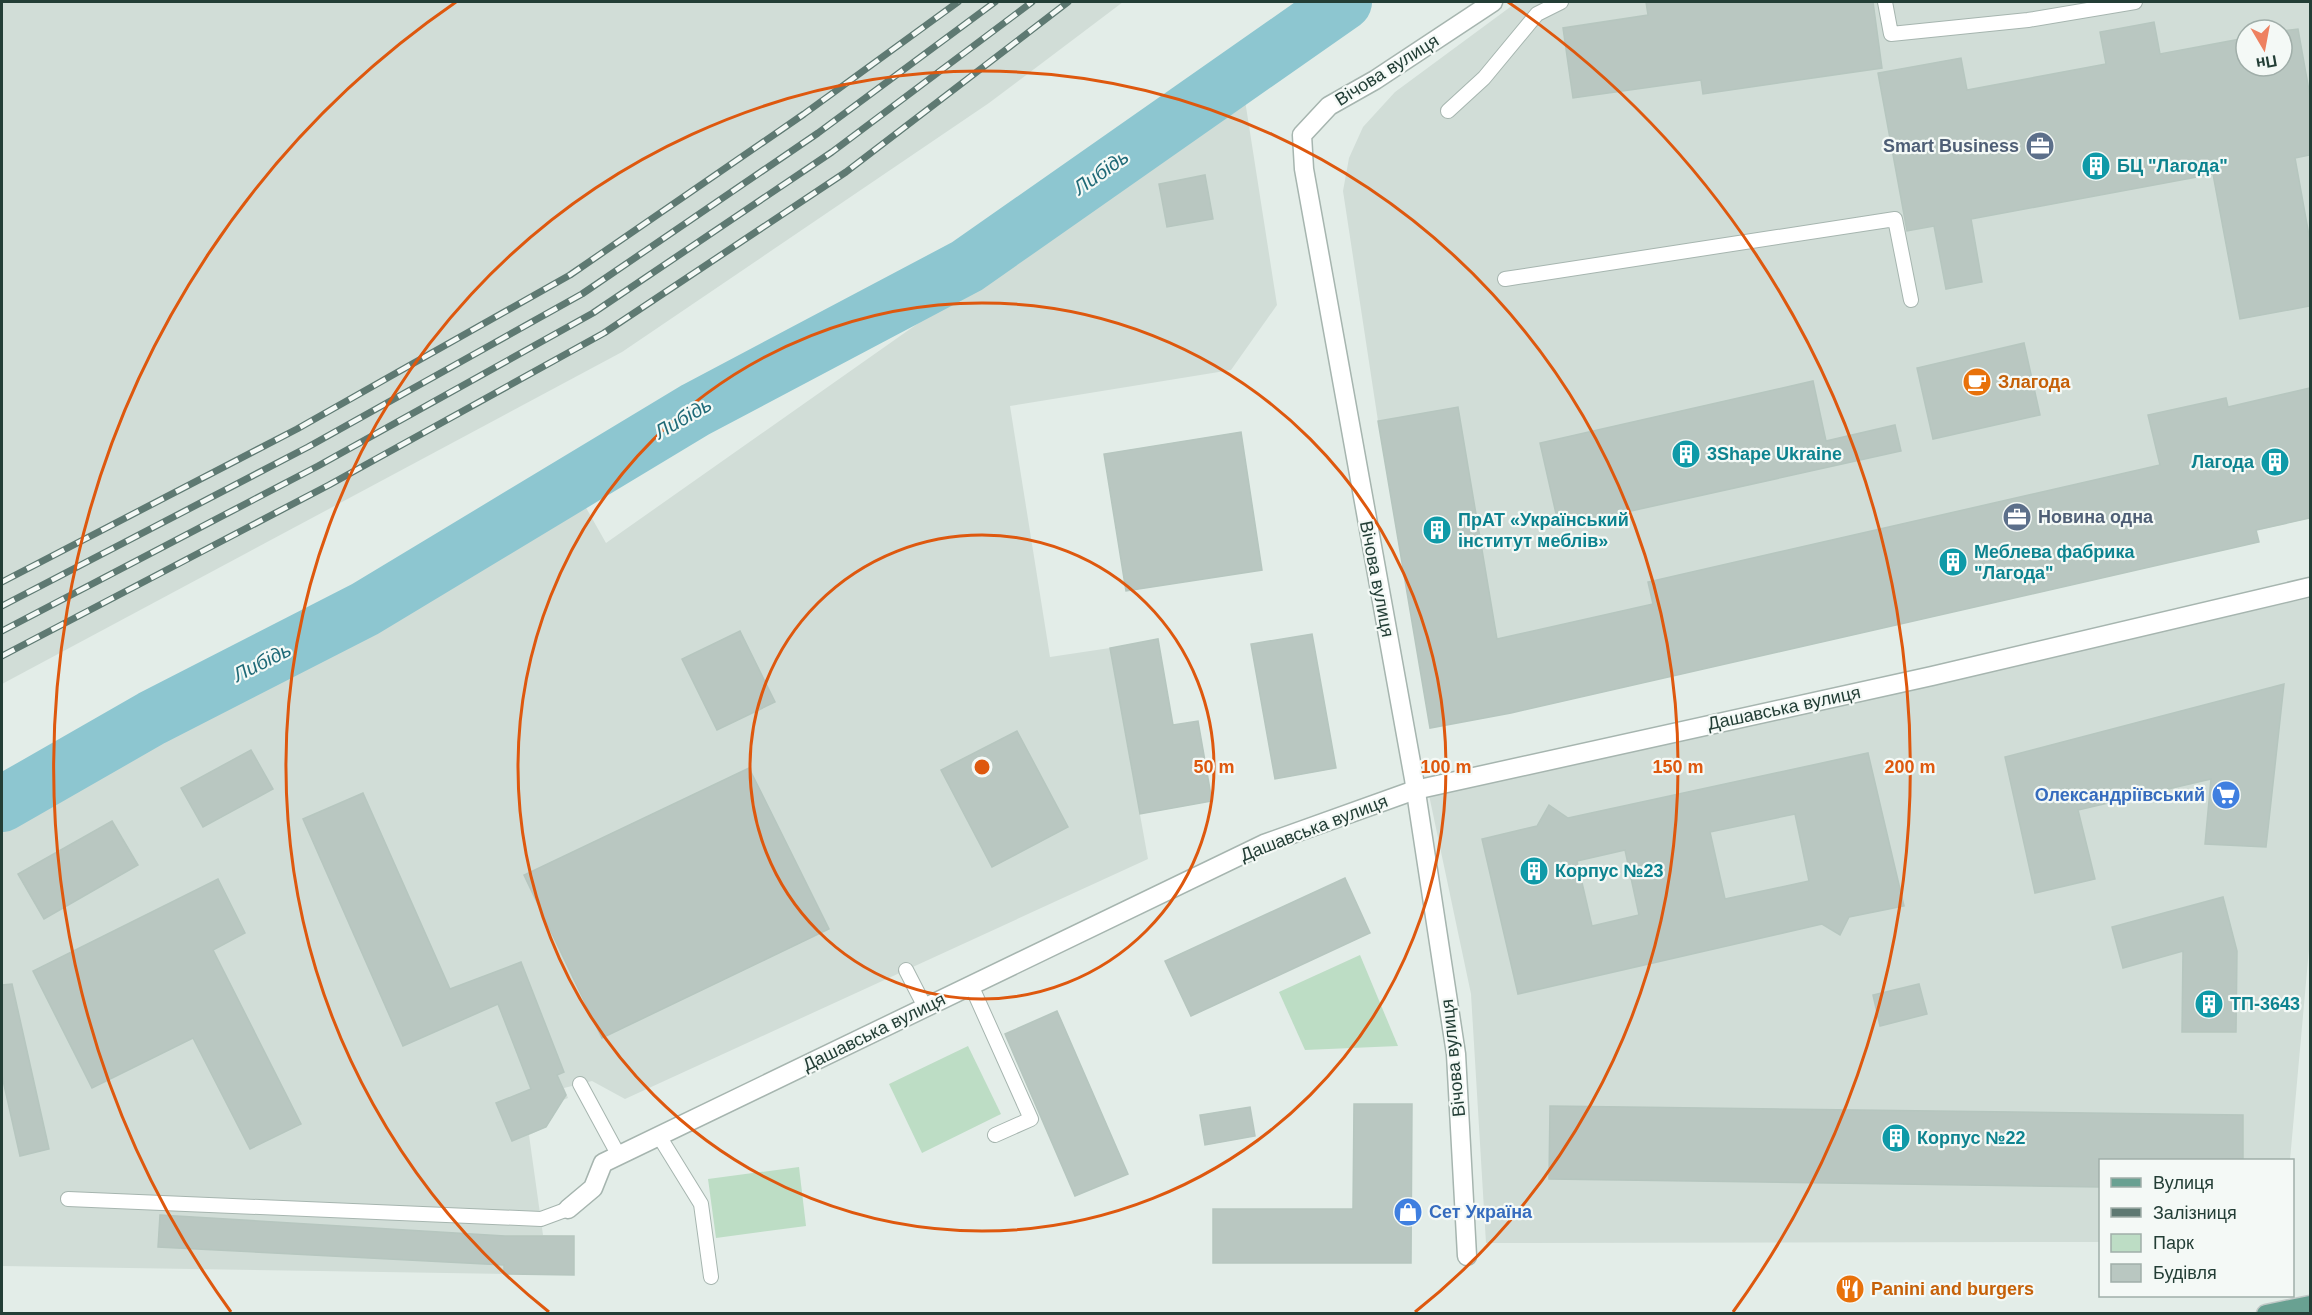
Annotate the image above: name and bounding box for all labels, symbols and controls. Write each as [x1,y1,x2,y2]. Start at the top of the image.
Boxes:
north arrow [2234,18,2294,78]
street label: Вічова вулиця [1332,30,1442,110]
text: Пн [2255,52,2278,72]
office icon: Smart Business [2024,130,2056,162]
place label: Smart Business [1883,136,2019,156]
water label: Либідь [1068,145,1133,200]
building icon: БЦ "Лагода" [2080,150,2112,182]
place label: БЦ "Лагода" [2117,156,2228,176]
cafe icon: Злагода [1961,366,1993,398]
place label: Злагода [1998,372,2071,392]
water label: Либідь [649,393,715,444]
building icon: 3Shape Ukraine [1670,438,1702,470]
place label: 3Shape Ukraine [1707,444,1842,464]
building icon: Лагода [2259,446,2291,478]
place label: Лагода [2191,452,2255,472]
office icon: Новина одна [2001,501,2033,533]
place label: Новина одна [2038,507,2154,527]
place label: ПрАТ «Український інститут меблів» [1458,510,1629,551]
building icon: ПрАТ «Український інститут меблів» [1421,514,1453,546]
street label: Вічова вулиця [1356,519,1398,639]
place label: Меблева фабрика "Лагода" [1974,542,2135,583]
building icon: Меблева фабрика "Лагода" [1937,546,1969,578]
water label: Либідь [228,638,295,687]
street label: Дашавська вулиця [1706,682,1862,734]
centre of rings [972,757,992,777]
text: 50 m [1193,757,1235,777]
text: 100 m [1420,757,1472,777]
text: 150 m [1652,757,1704,777]
text: 200 m [1884,757,1936,777]
supermarket icon: Олександріївський [2210,779,2242,811]
place label: Олександріївський [2035,785,2205,805]
street label: Дашавська вулиця [1238,791,1390,865]
building icon: Корпус №23 [1518,855,1550,887]
place label: Корпус №23 [1555,861,1664,881]
building icon: ТП-3643 [2193,988,2225,1020]
street label: Дашавська вулиця [799,989,949,1075]
place label: ТП-3643 [2230,994,2300,1014]
street label: Вічова вулиця [1437,998,1469,1118]
building icon: Корпус №22 [1880,1122,1912,1154]
place label: Корпус №22 [1917,1128,2026,1148]
legend [2099,1159,2294,1297]
text: Вулиця [2153,1173,2214,1193]
shop icon: Сет Україна [1392,1196,1424,1228]
place label: Сет Україна [1429,1202,1533,1222]
text: Залізниця [2153,1203,2237,1223]
text: Парк [2153,1233,2194,1253]
text: Будівля [2153,1263,2217,1283]
restaurant icon: Panini and burgers [1834,1273,1866,1305]
place label: Panini and burgers [1871,1279,2034,1299]

